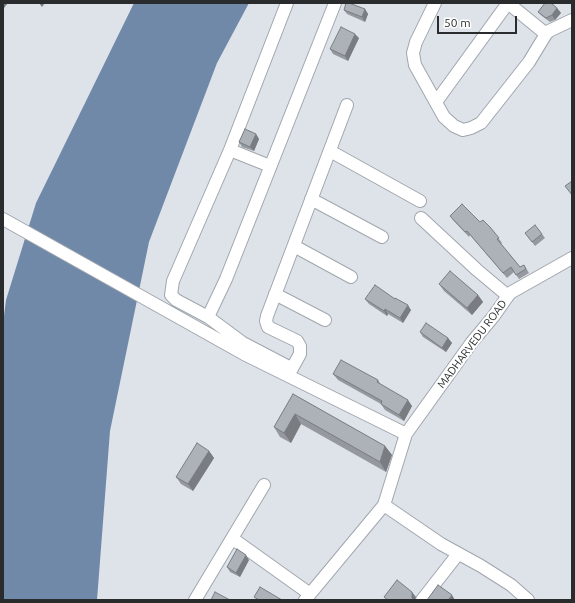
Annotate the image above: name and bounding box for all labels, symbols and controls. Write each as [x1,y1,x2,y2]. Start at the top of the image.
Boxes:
scale bar [439,8,519,34]
text: 50 m [444,16,471,29]
street label: MADHARVEDU ROAD [434,297,510,391]

